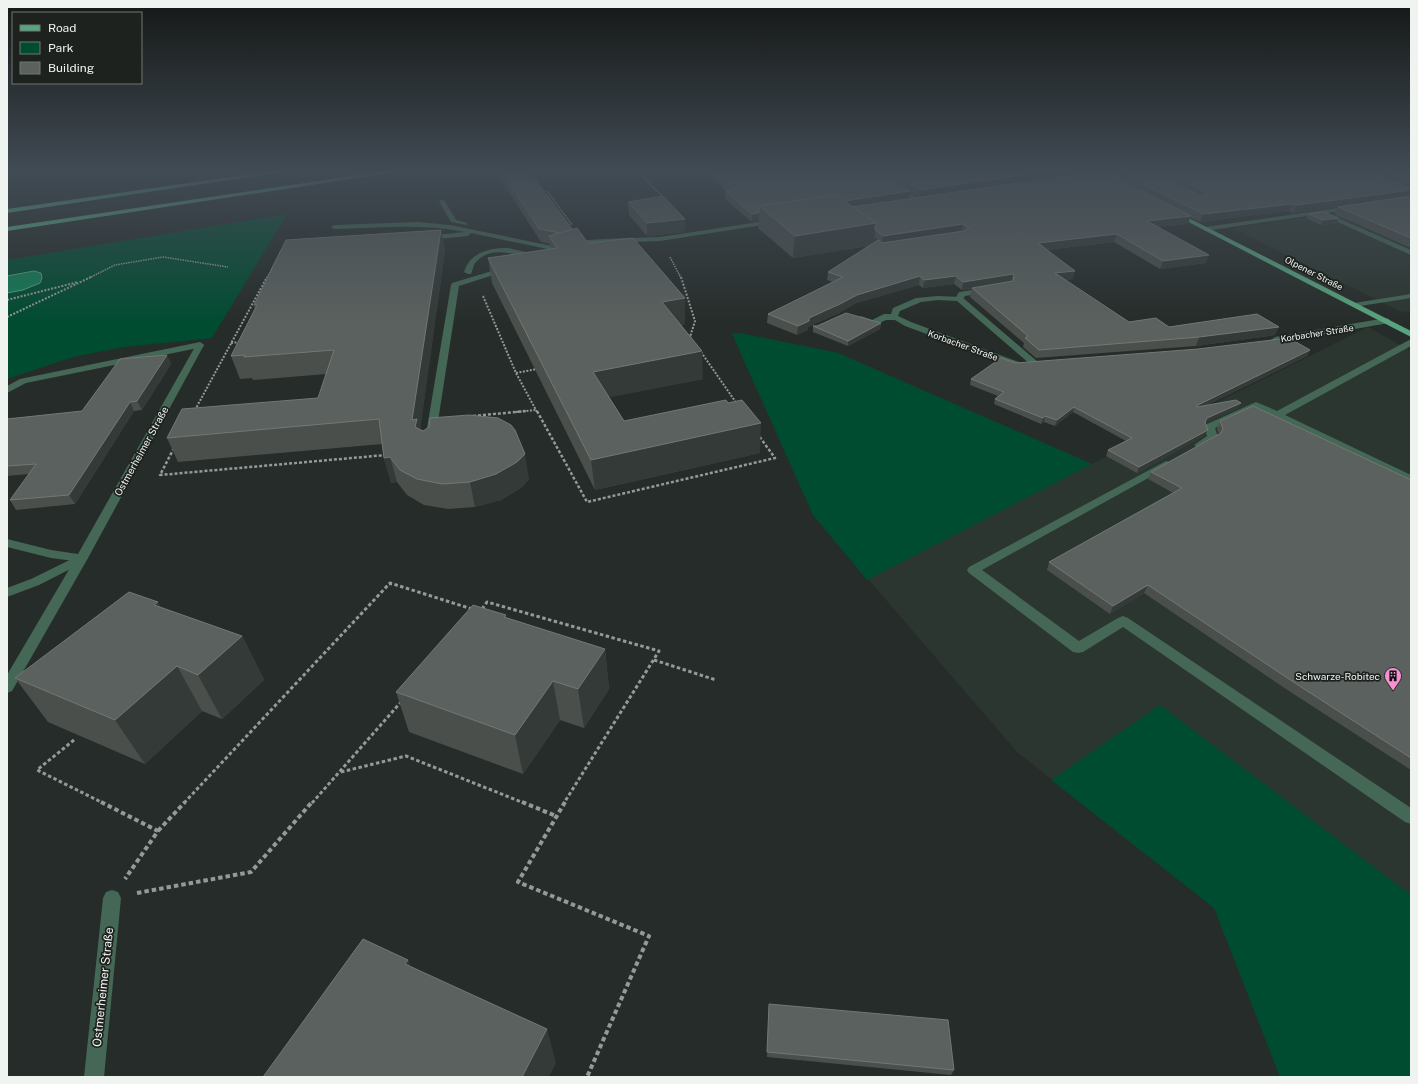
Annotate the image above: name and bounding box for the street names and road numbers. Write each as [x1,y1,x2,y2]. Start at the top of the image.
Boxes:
street label: Olpener Straße [1283,254,1345,292]
street label: Korbacher Straße [1280,322,1354,344]
street label: Korbacher Straße [926,327,1000,363]
street label: Ostmerheimer Straße [111,404,171,498]
street label: Ostmerheimer Straße [90,926,116,1048]

